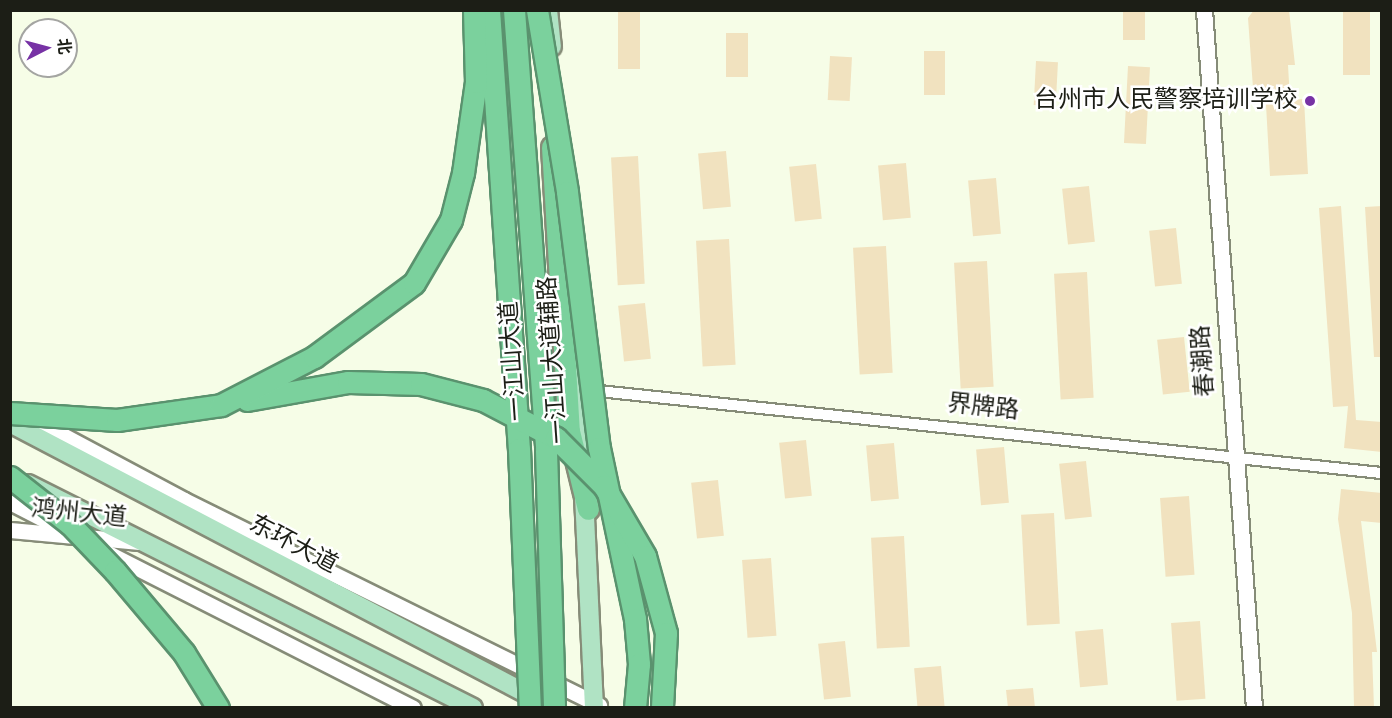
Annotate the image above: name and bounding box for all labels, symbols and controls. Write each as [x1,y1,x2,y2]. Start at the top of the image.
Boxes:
north arrow [18,18,78,78]
text: 北 [51,37,77,56]
place label: 台州市人民警察培训学校 [1034,87,1298,115]
marker: 台州市人民警察培训学校 [1303,94,1317,108]
street label: 一江山大道辅路 [534,275,574,445]
street label: 一江山大道 [495,300,533,422]
street label: 春潮路 [1187,324,1221,398]
street label: 界牌路 [946,390,1020,426]
street label: 鸿州大道 [30,495,128,533]
street label: 东环大道 [244,510,342,580]

